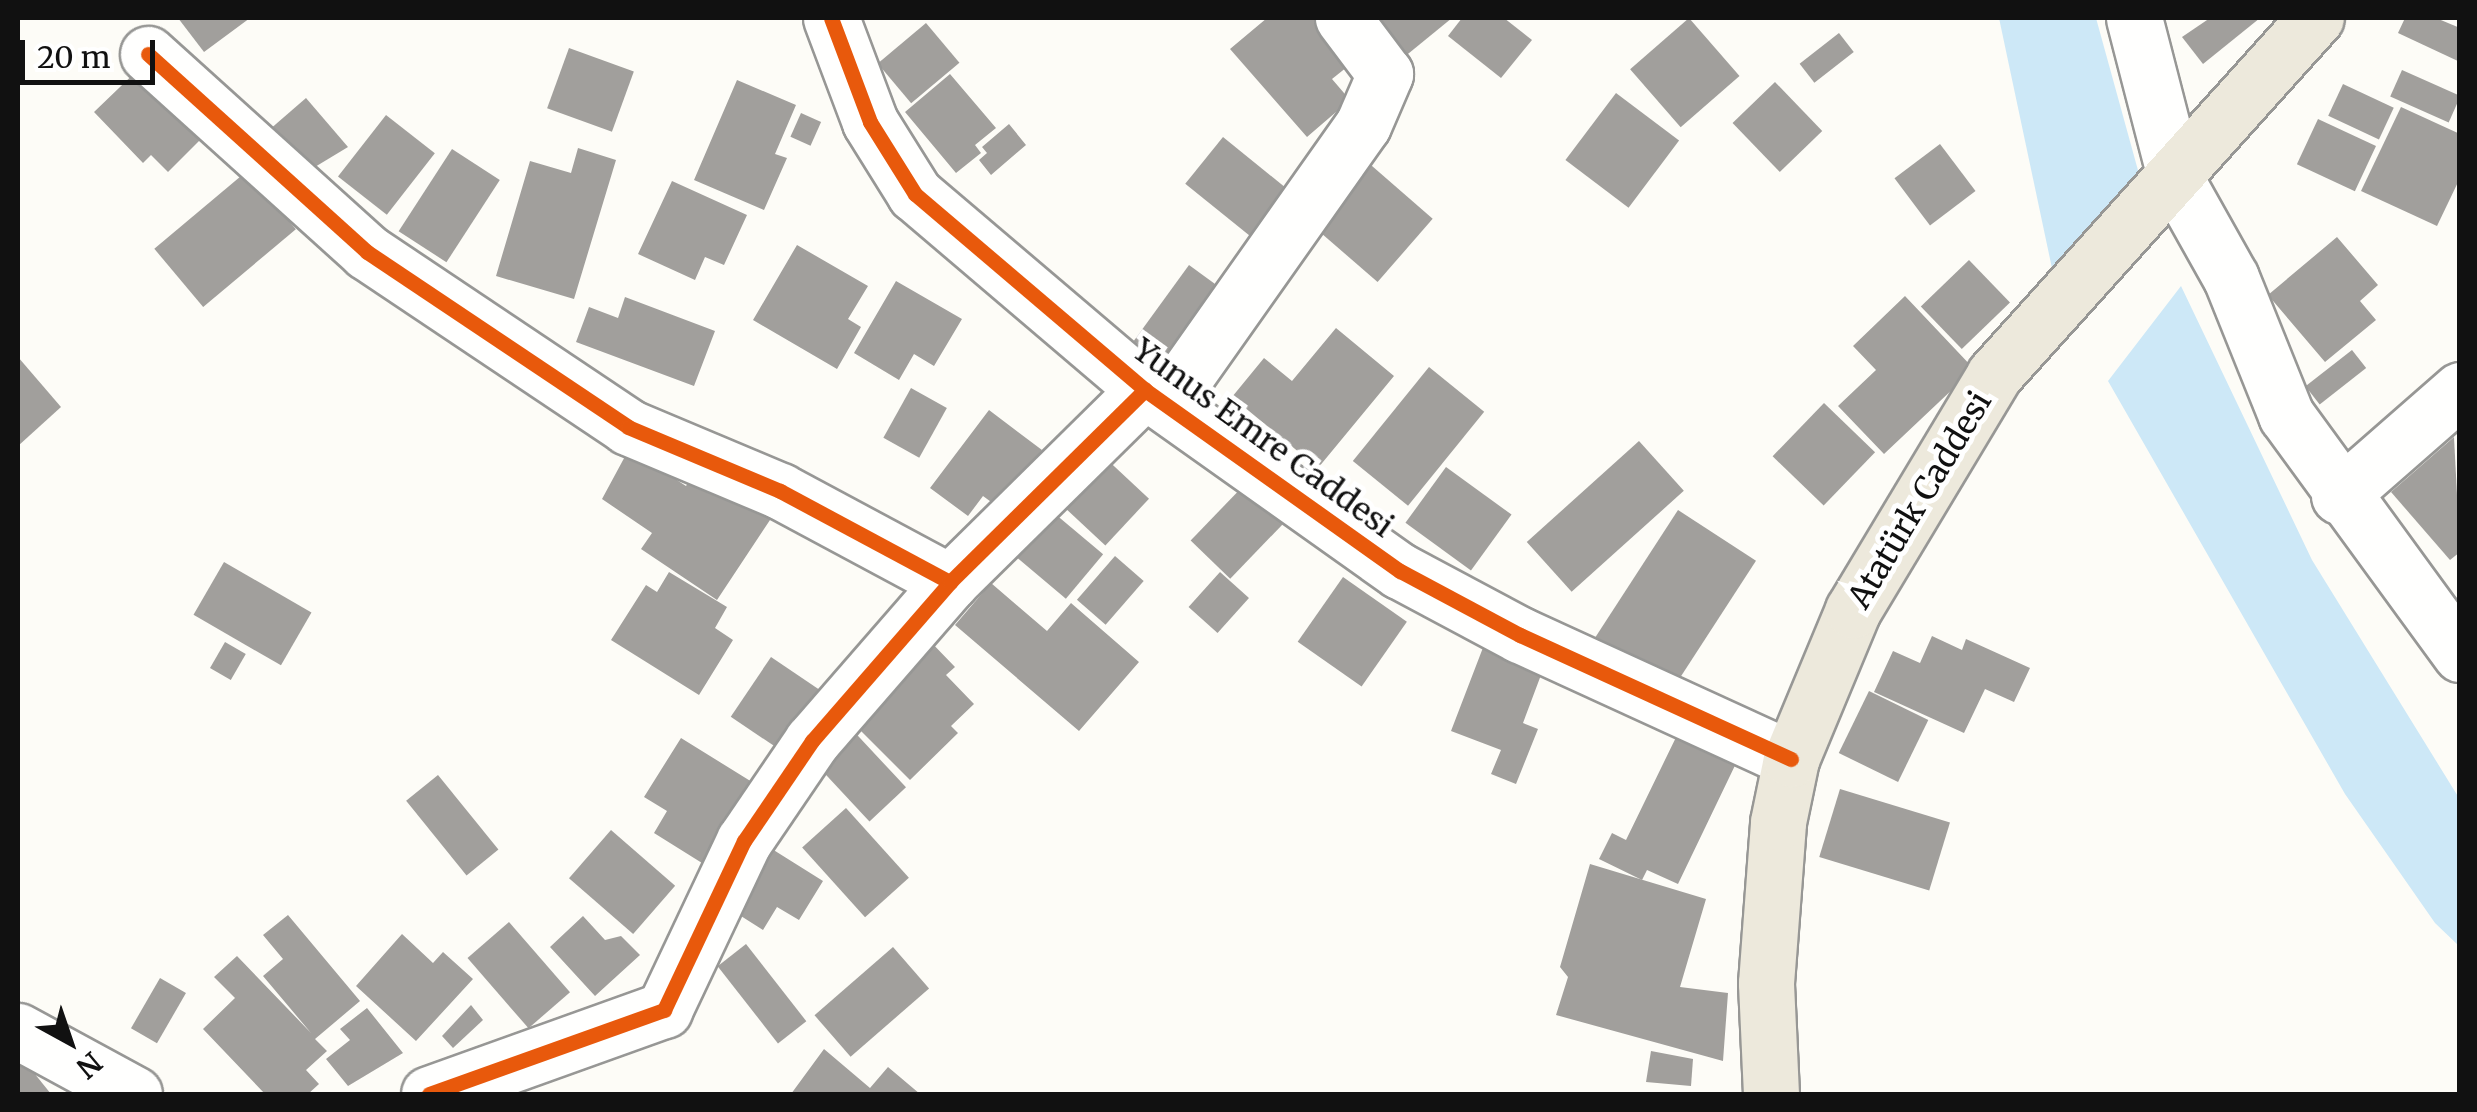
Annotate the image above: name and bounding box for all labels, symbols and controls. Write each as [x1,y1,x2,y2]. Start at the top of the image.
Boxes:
scale bar [25,20,160,82]
text: 20 m [37,38,110,76]
street label: Yunus Emre Caddesi [1125,331,1401,545]
street label: Atatürk Caddesi [1840,385,2000,615]
north arrow [20,992,120,1092]
text: N [69,1044,109,1086]

